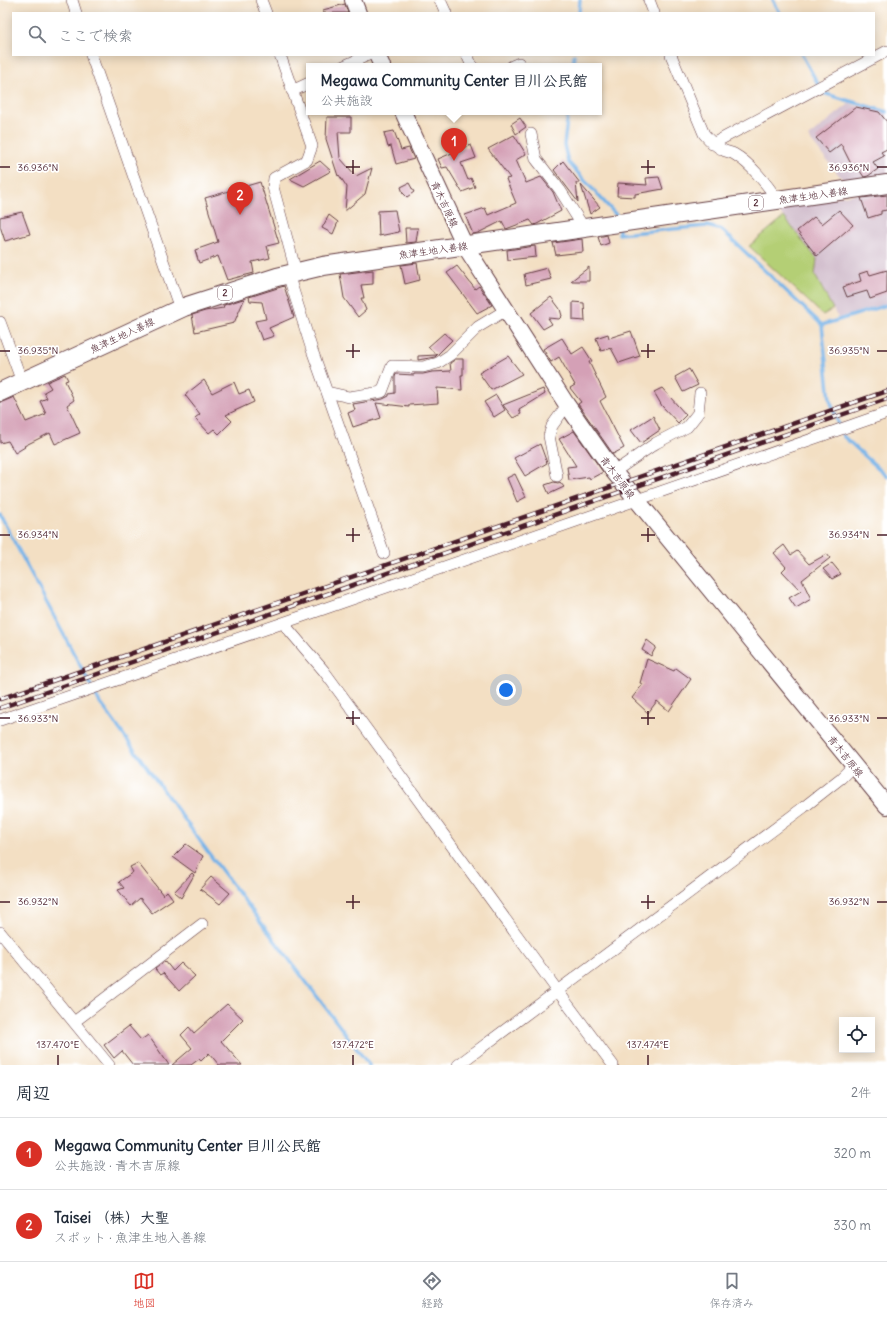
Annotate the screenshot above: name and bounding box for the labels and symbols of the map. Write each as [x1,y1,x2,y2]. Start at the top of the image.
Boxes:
pin: 1 [441,128,467,161]
text: 36.936°N [18,161,58,174]
text: 36.936°N [829,161,869,174]
street label: 青木吉原線 [428,179,461,230]
pin: 2 [227,182,253,215]
street label: 魚津生地入善線 [778,184,849,207]
road number: 2 [749,196,763,210]
street label: 魚津生地入善線 [398,239,469,262]
road number: 2 [218,286,232,300]
street label: 魚津生地入善線 [88,315,157,356]
text: 36.935°N [18,344,58,357]
text: 36.935°N [829,344,869,357]
street label: 青木吉原線 [597,453,638,501]
text: 36.934°N [18,528,58,541]
text: 36.934°N [829,528,869,541]
your location [496,680,516,700]
text: 36.933°N [18,712,58,725]
text: 36.933°N [829,712,869,725]
street label: 青木吉原線 [825,733,866,780]
text: 36.932°N [18,895,58,908]
text: 36.932°N [829,895,869,908]
text: 137.470°E [37,1038,80,1051]
text: 137.472°E [332,1038,374,1051]
text: 137.474°E [627,1038,669,1051]

